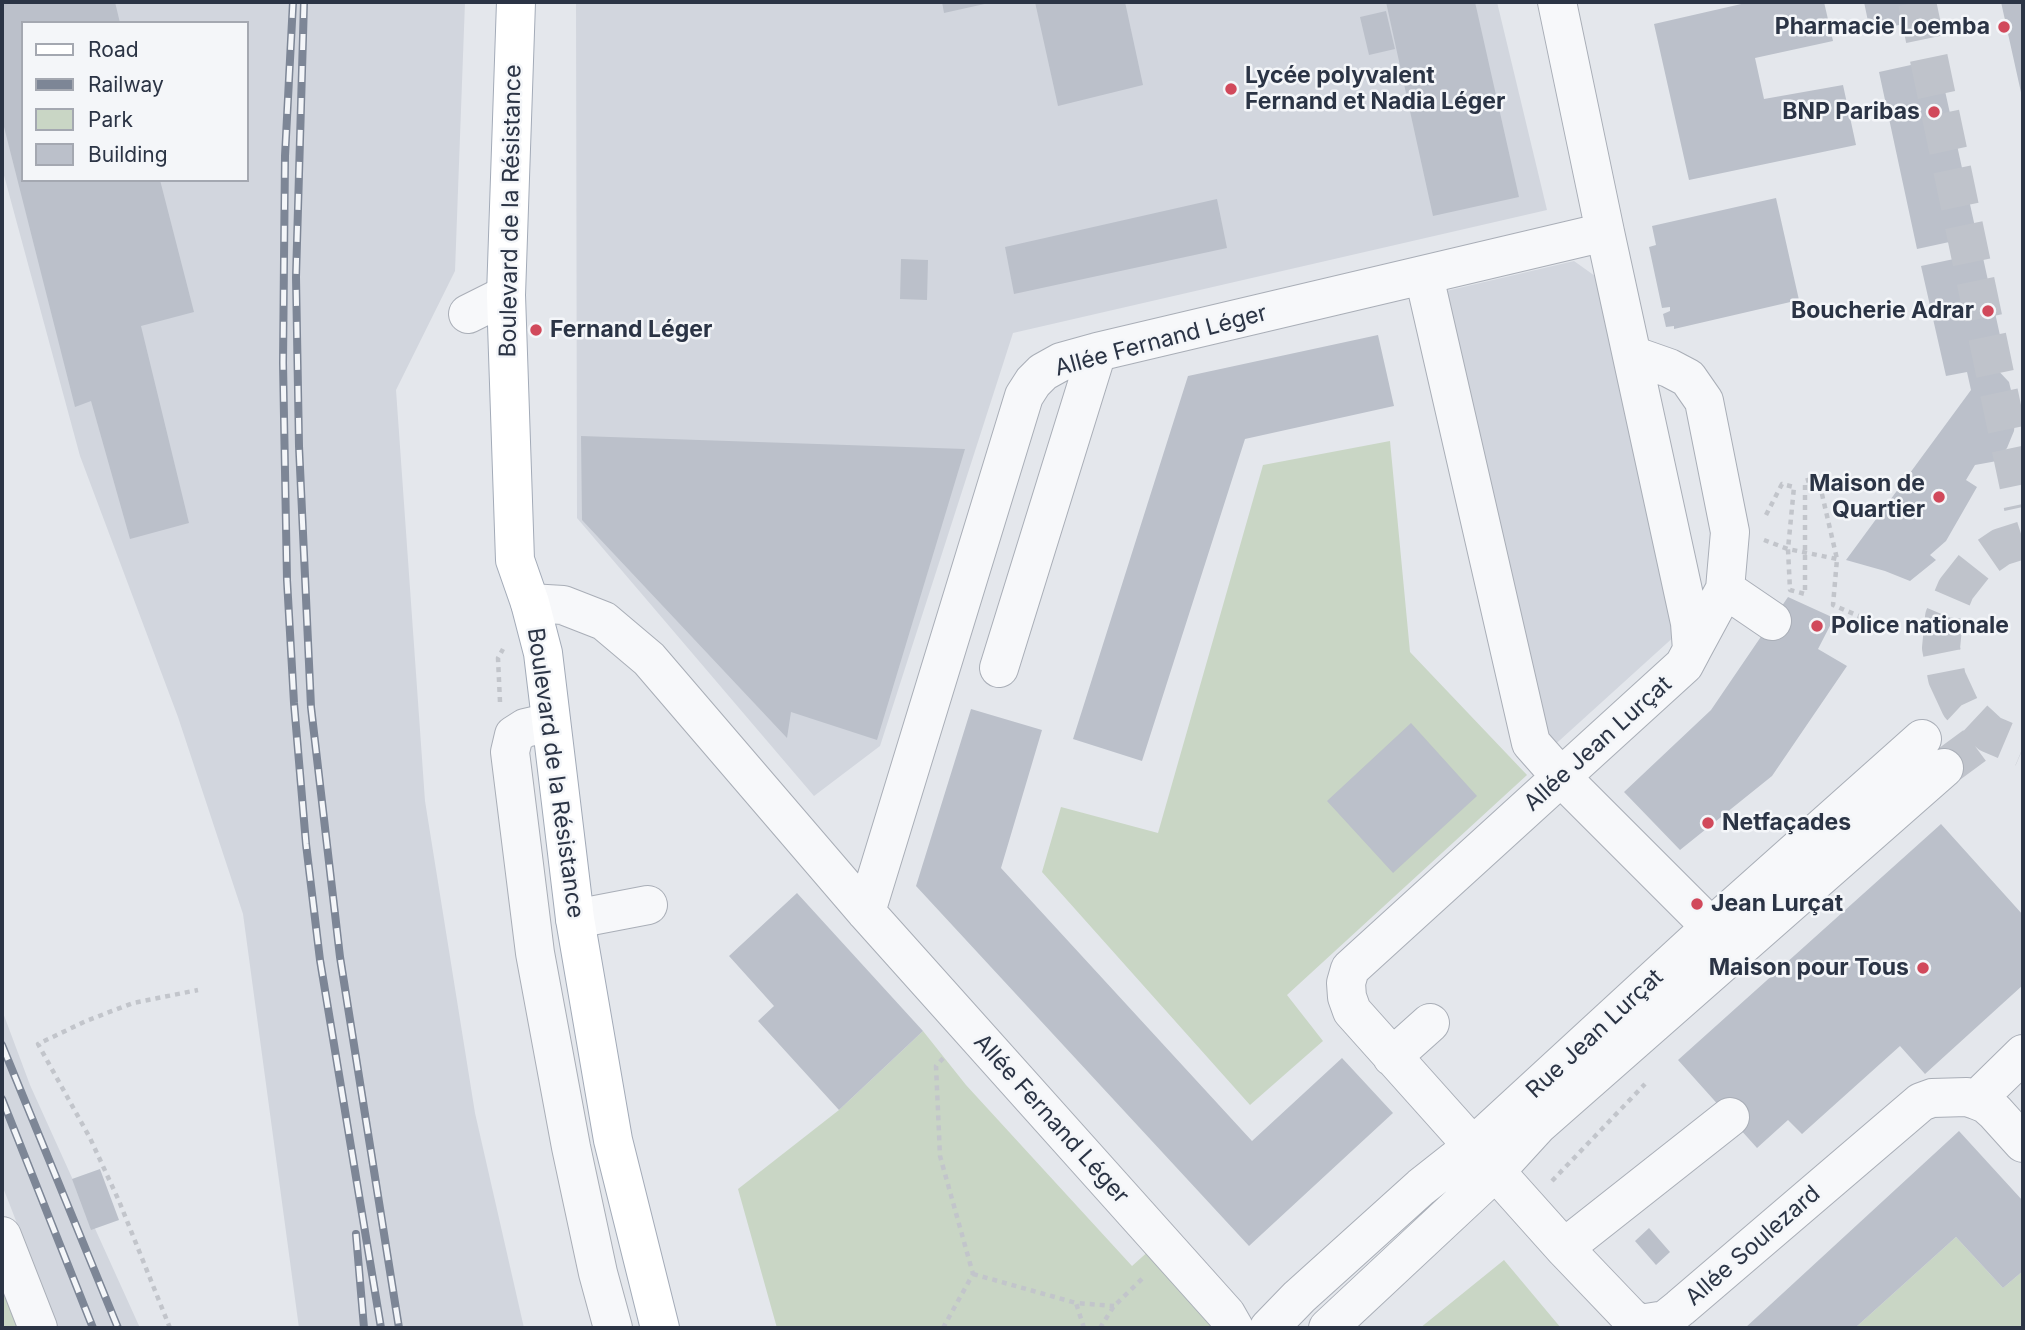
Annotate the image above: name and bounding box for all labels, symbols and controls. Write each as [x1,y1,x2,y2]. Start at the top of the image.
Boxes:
place label: Pharmacie Loemba [1775,13,1990,41]
marker: Pharmacie Loemba [1996,19,2012,35]
legend [21,21,248,182]
text: Road [88,37,139,62]
place label: Lycée polyvalent Fernand et Nadia Léger [1245,62,1505,116]
street label: Boulevard de la Résistance [495,64,527,358]
text: Railway [88,72,164,97]
marker: Lycée polyvalent Fernand et Nadia Léger [1223,81,1239,97]
place label: BNP Paribas [1782,98,1920,126]
marker: BNP Paribas [1926,104,1942,120]
text: Park [88,107,133,132]
text: Building [88,142,168,167]
place label: Boucherie Adrar [1791,297,1974,325]
street label: Allée Fernand Léger [1052,299,1270,383]
marker: Boucherie Adrar [1980,303,1996,319]
place label: Fernand Léger [550,316,712,344]
marker: Fernand Léger [528,322,544,338]
place label: Maison de Quartier [1809,470,1925,524]
marker: Maison de Quartier [1931,489,1947,505]
place label: Police nationale [1831,612,2009,640]
marker: Police nationale [1809,618,1825,634]
street label: Boulevard de la Résistance [521,626,589,920]
street label: Allée Jean Lurçat [1519,671,1677,817]
place label: Netfaçades [1722,809,1851,837]
marker: Netfaçades [1700,815,1716,831]
place label: Jean Lurçat [1711,890,1843,918]
marker: Jean Lurçat [1689,896,1705,912]
place label: Maison pour Tous [1709,954,1909,982]
marker: Maison pour Tous [1915,960,1931,976]
street label: Rue Jean Lurçat [1521,964,1669,1104]
street label: Allée Fernand Léger [968,1029,1134,1209]
street label: Allée Soulezard [1680,1180,1826,1312]

